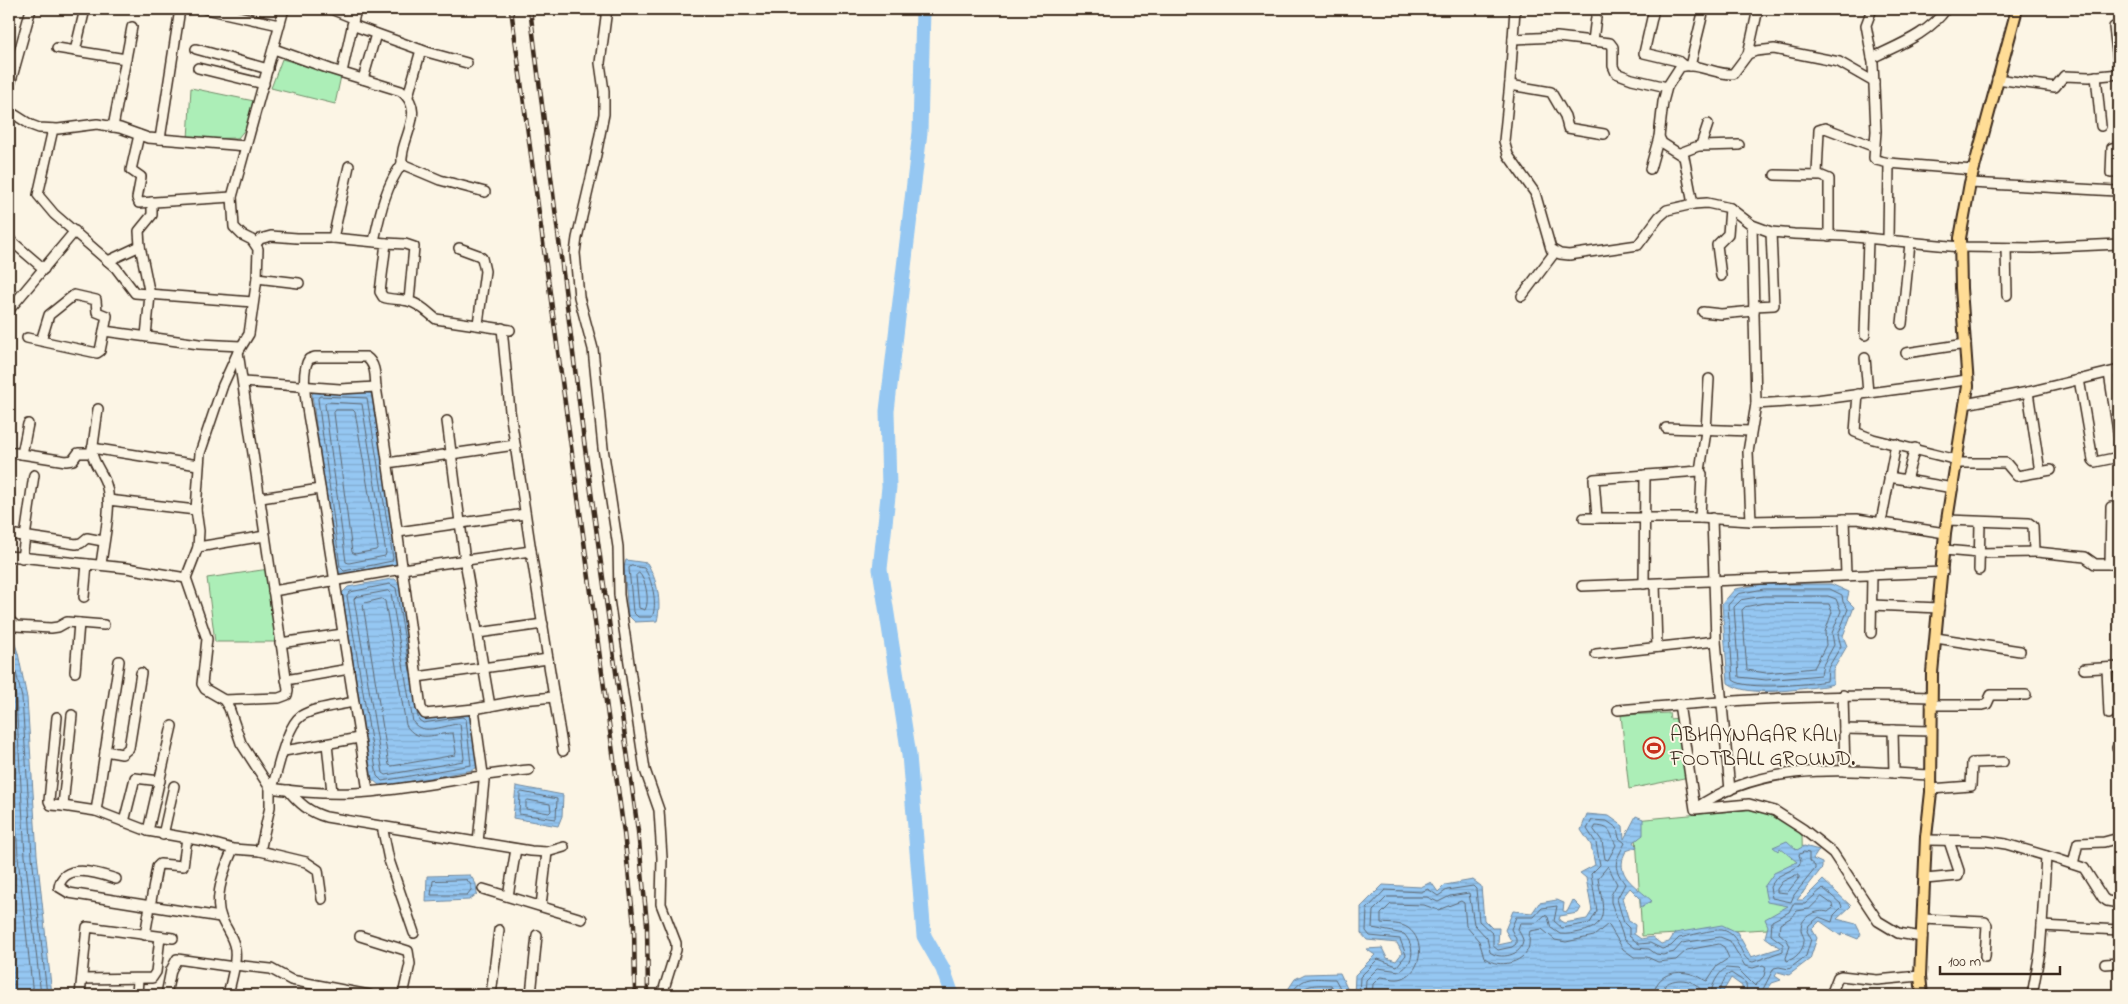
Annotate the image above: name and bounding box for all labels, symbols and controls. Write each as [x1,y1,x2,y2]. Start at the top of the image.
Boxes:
place label: ABHAYNAGAR KALI FOOTBALL GROUND. [1669,721,1855,775]
sports icon: ABHAYNAGAR KALI FOOTBALL GROUND. [1642,736,1666,760]
scale bar [1940,944,2060,976]
text: 100 m [1948,951,1981,973]

